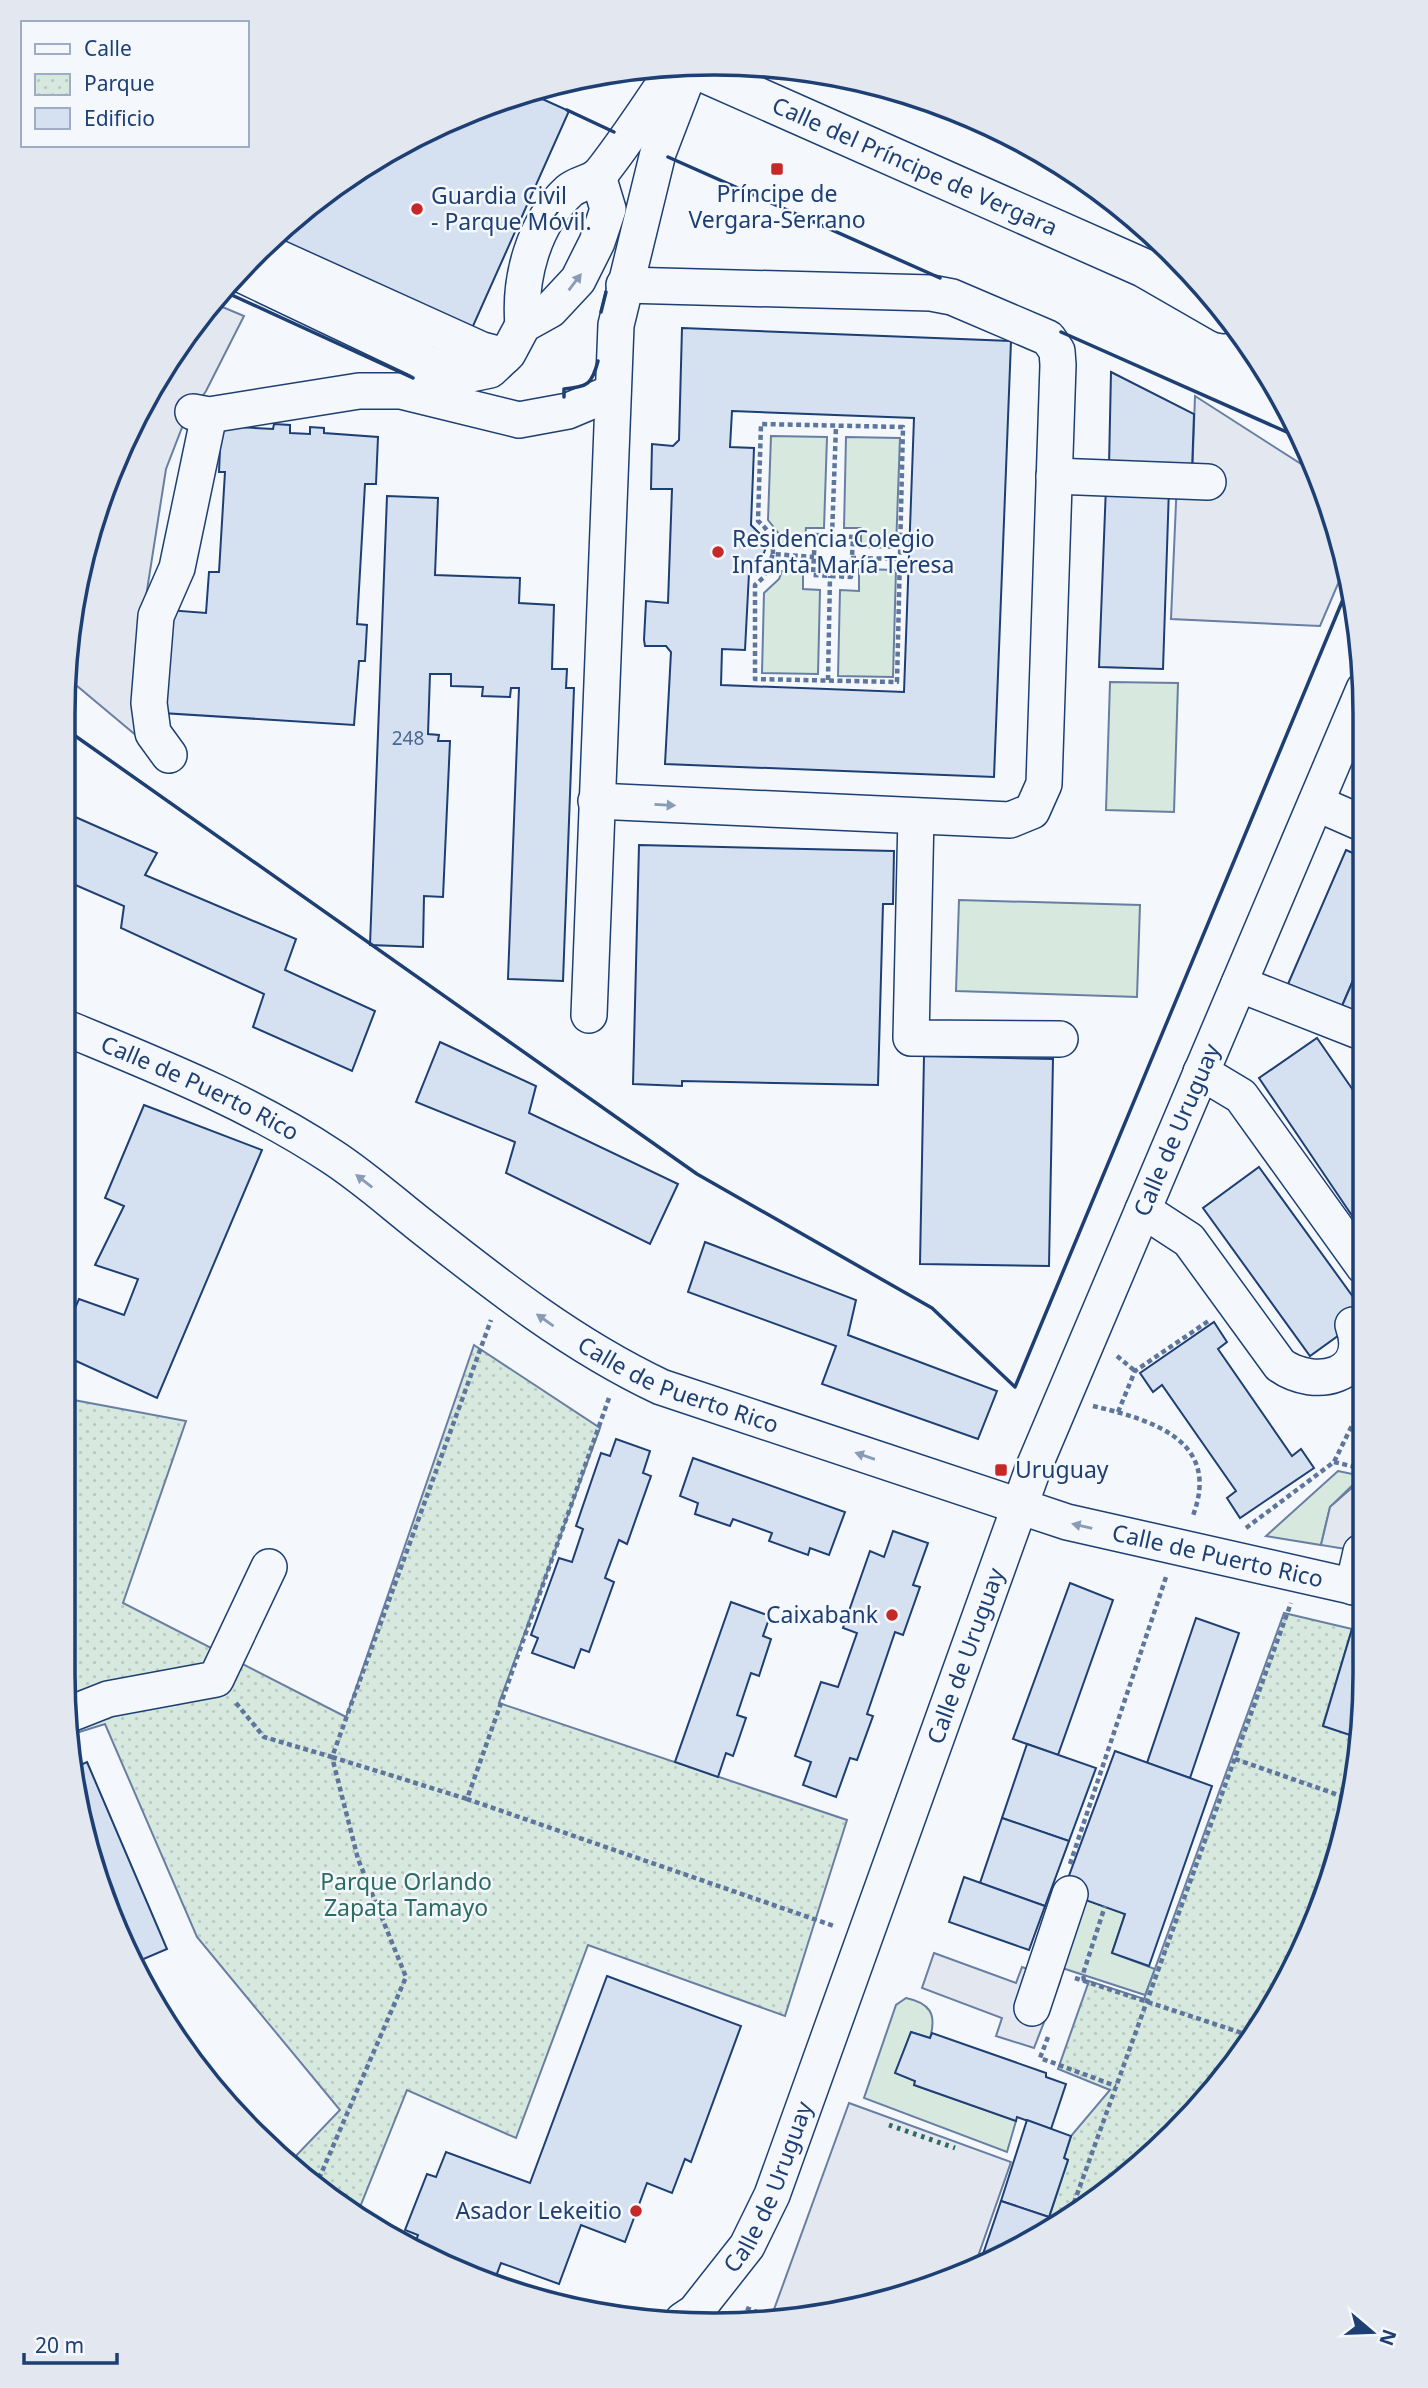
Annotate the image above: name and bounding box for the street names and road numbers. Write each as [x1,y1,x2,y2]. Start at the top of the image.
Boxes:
street label: Calle del Príncipe de Vergara [768,88,1063,243]
street label: Calle de Puerto Rico [96,1027,305,1148]
street label: Calle de Uruguay [1125,1038,1227,1221]
street label: Calle de Puerto Rico [572,1328,783,1440]
street label: Calle de Puerto Rico [1109,1516,1326,1594]
street label: Calle de Uruguay [918,1563,1011,1748]
street label: Calle de Uruguay [715,2097,819,2279]

